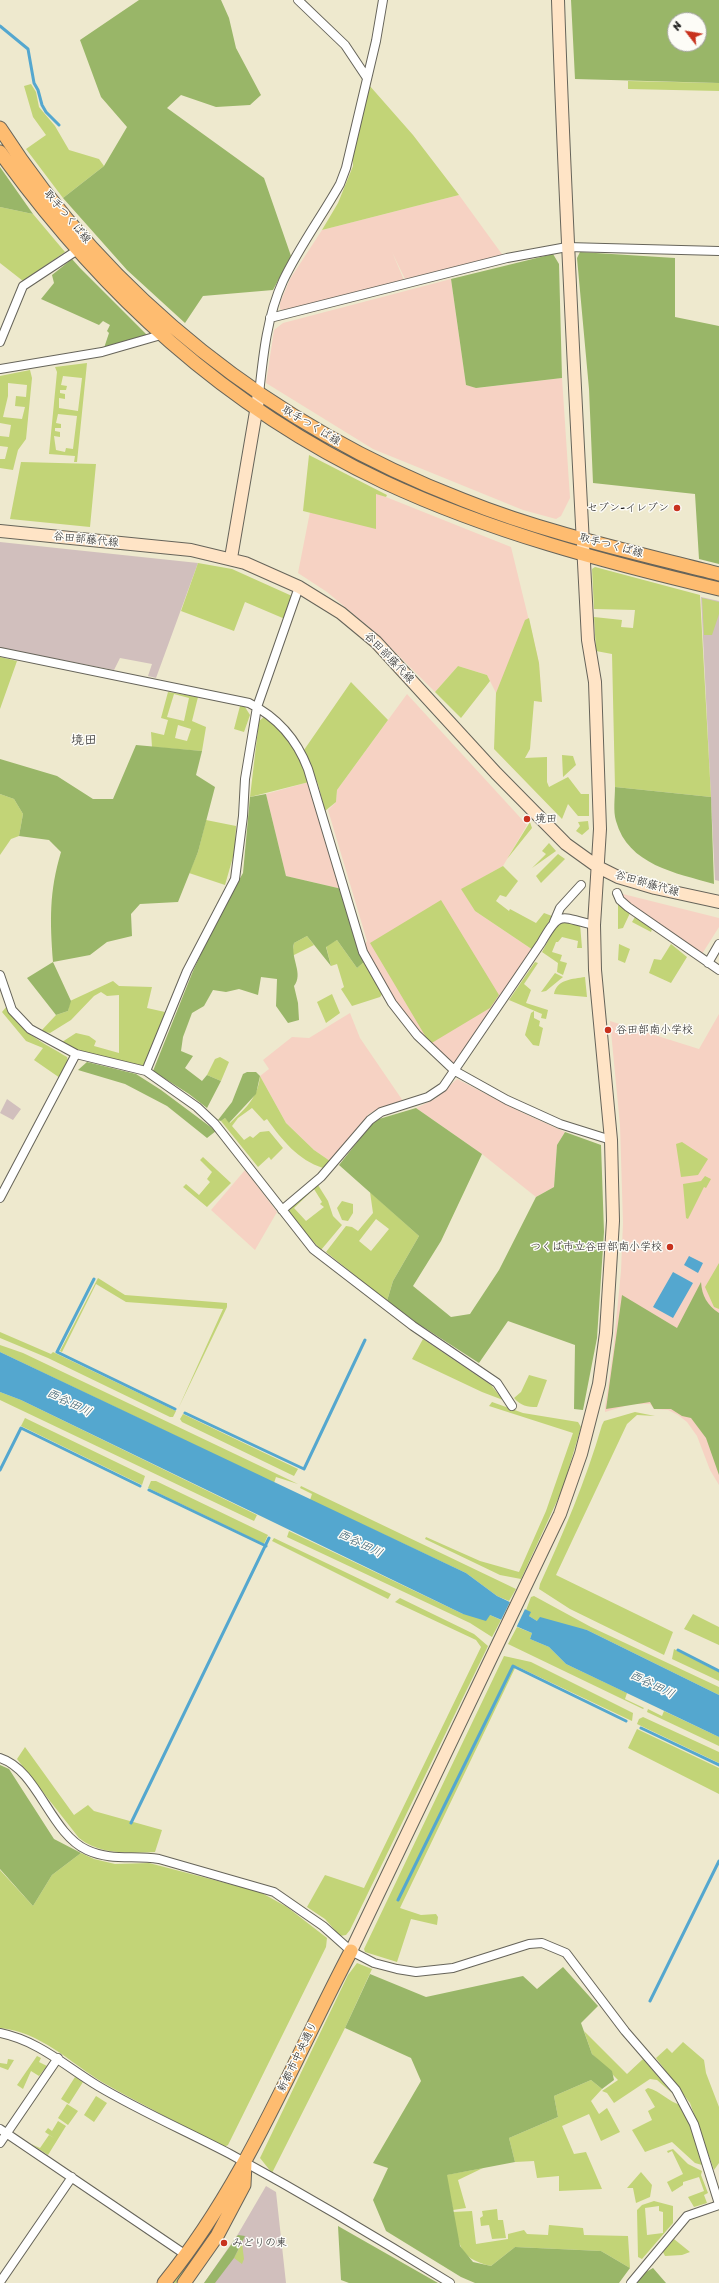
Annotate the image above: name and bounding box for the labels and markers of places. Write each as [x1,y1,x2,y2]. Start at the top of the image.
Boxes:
place label: セブン-イレブン [587,501,669,515]
marker: セブン-イレブン [672,503,682,513]
place label: 境田 [535,812,557,826]
marker: 境田 [522,814,532,824]
place label: 谷田部南小学校 [616,1023,693,1037]
marker: 谷田部南小学校 [603,1025,613,1035]
place label: つくば市立谷田部南小学校 [530,1240,662,1254]
marker: つくば市立谷田部南小学校 [665,1242,675,1252]
place label: みどりの東 [232,2236,287,2250]
marker: みどりの東 [219,2238,229,2248]

